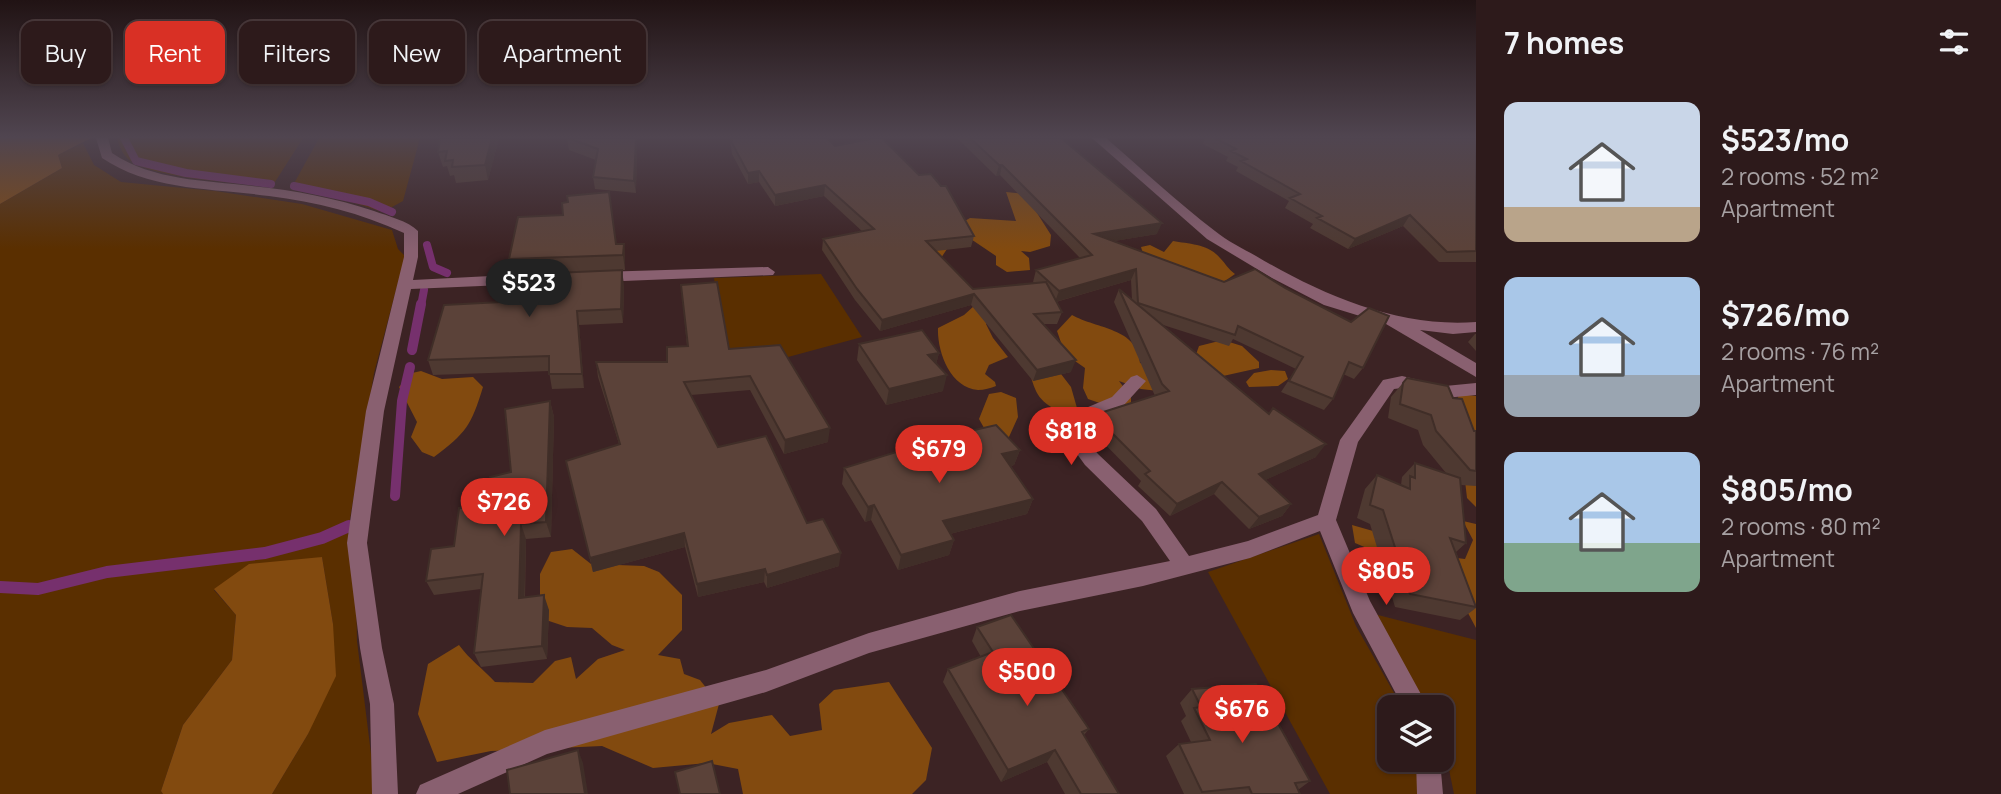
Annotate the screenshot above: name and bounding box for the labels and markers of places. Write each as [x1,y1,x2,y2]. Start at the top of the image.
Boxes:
pin: $523 [488,260,570,319]
pin: $818 [1030,407,1112,467]
pin: $679 [898,426,980,485]
pin: $726 [463,478,545,538]
pin: $805 [1345,548,1427,607]
pin: $500 [986,648,1068,708]
pin: $676 [1201,686,1283,745]

